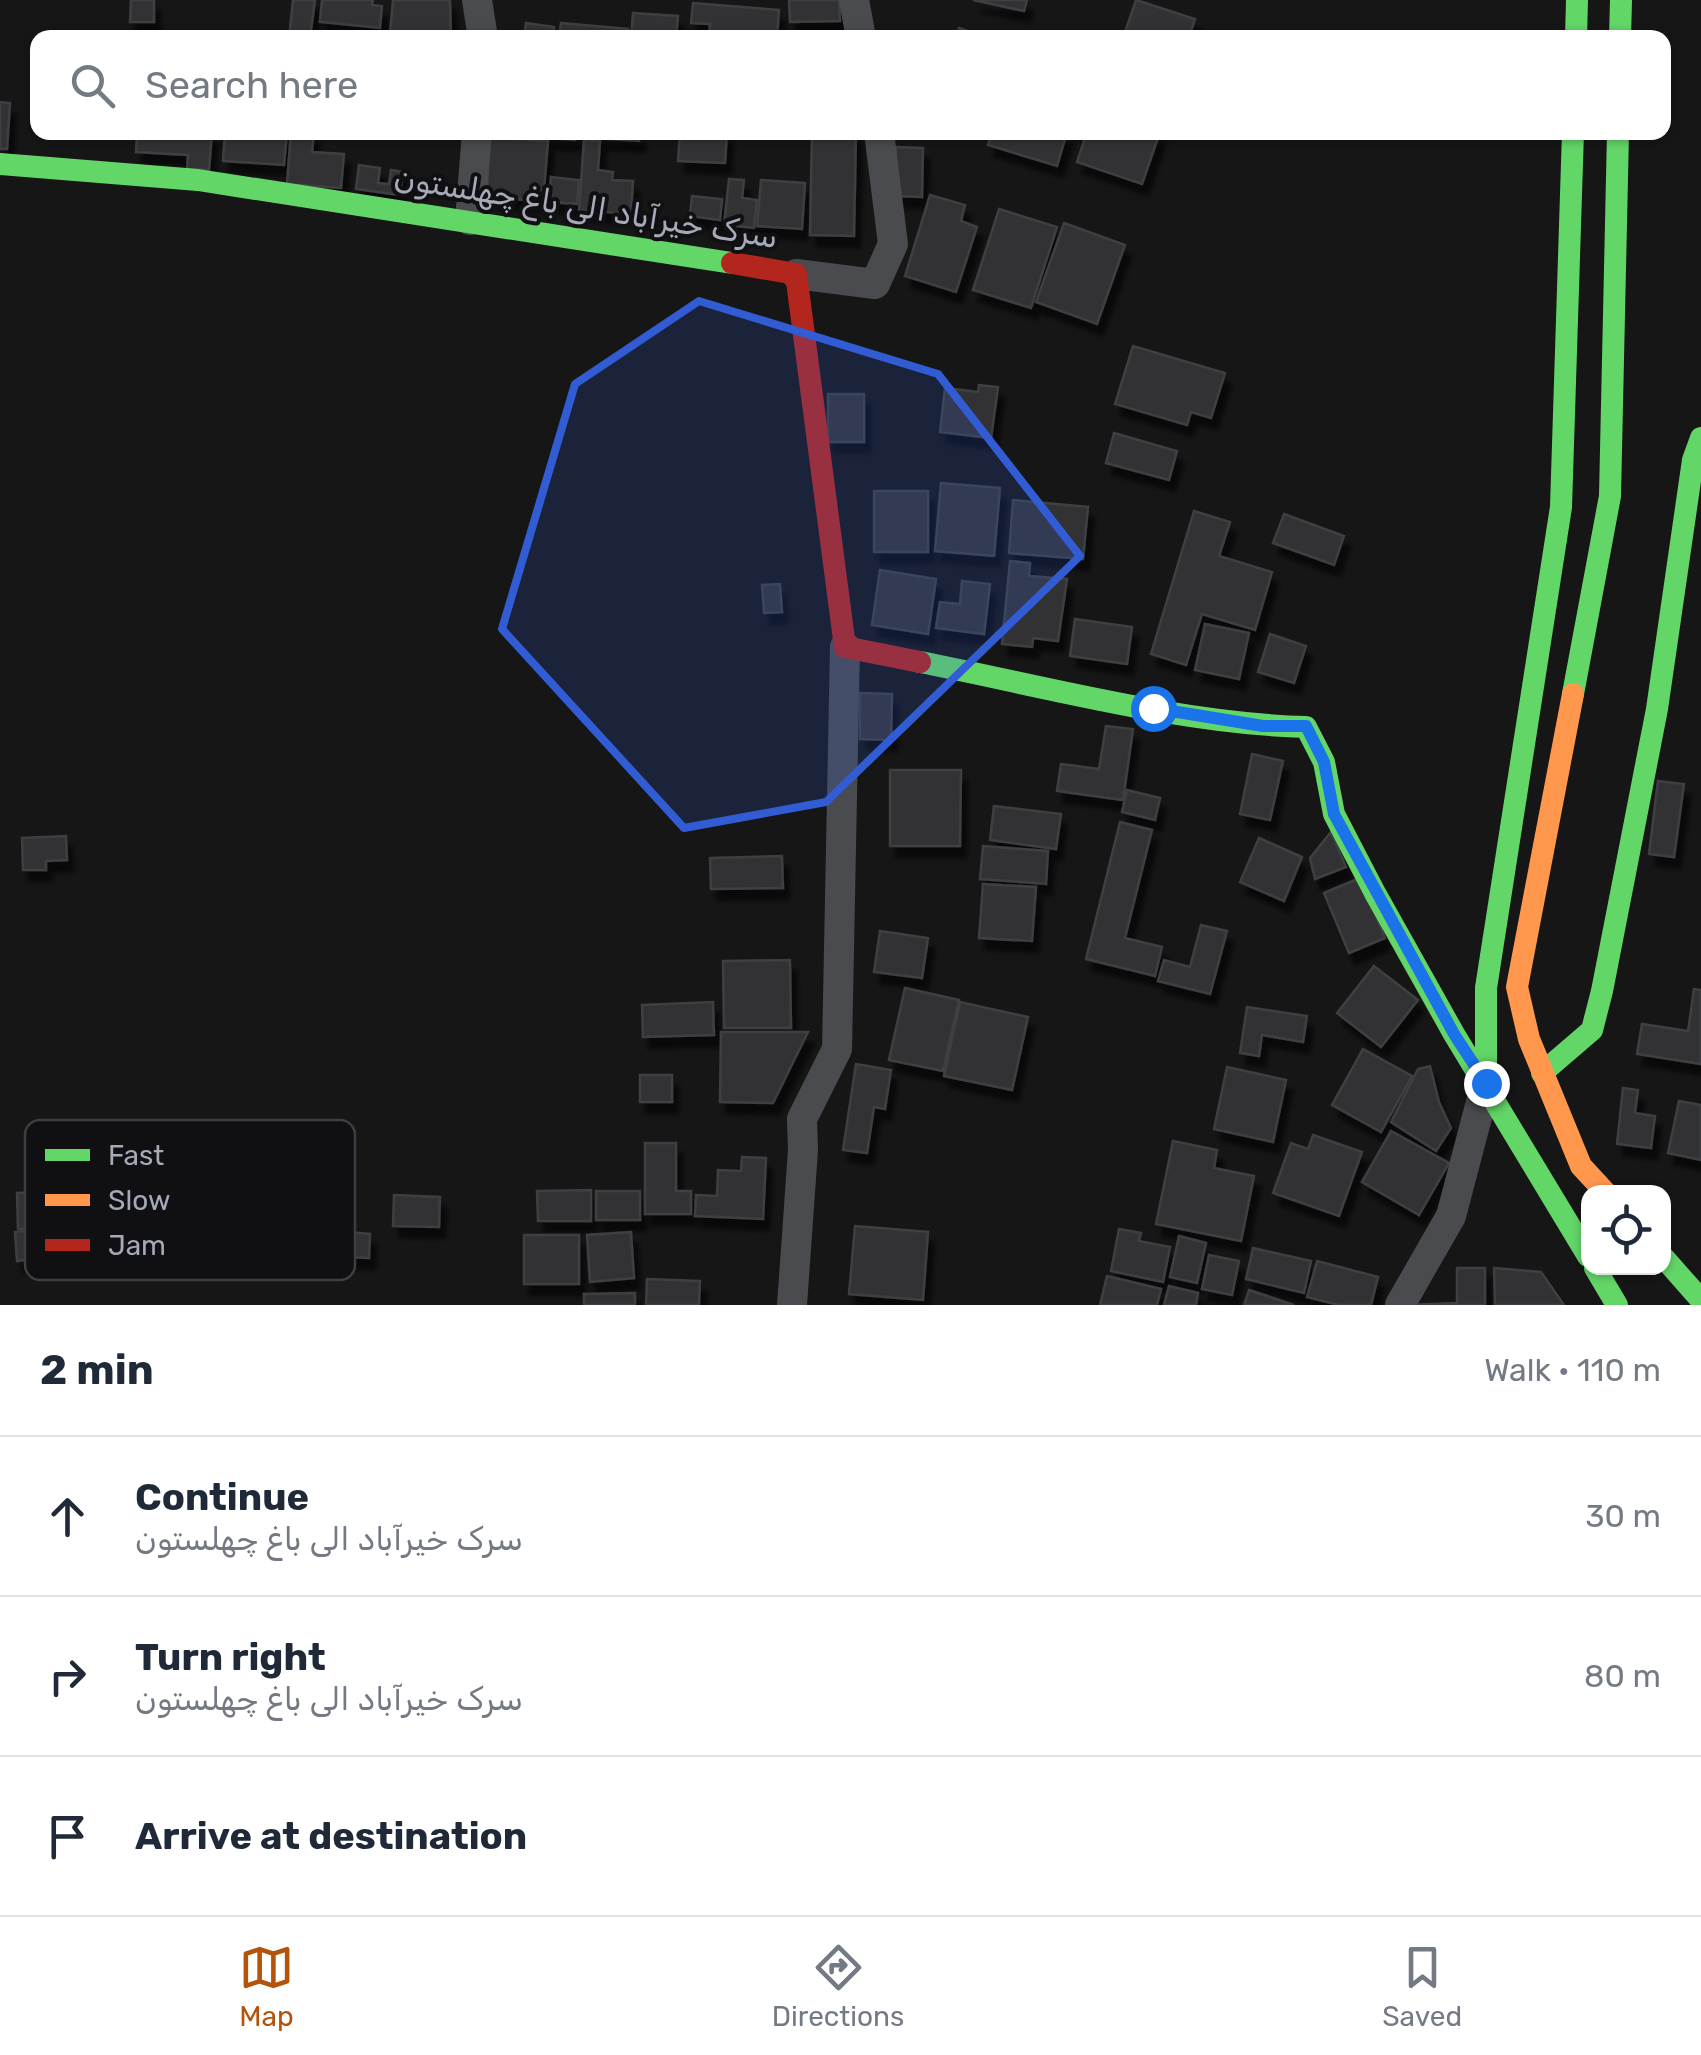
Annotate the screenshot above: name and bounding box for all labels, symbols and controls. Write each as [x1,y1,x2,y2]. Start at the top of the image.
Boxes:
search box [30,30,1671,140]
icon: search [65,58,120,113]
text: Search here [145,62,358,108]
street label: سرک خیرآباد الی باغ چهلستون [391,158,781,259]
route start [1131,686,1177,732]
route end [1464,1061,1510,1107]
legend [25,1120,355,1280]
text: Fast [108,1139,164,1172]
text: Slow [108,1184,170,1217]
map controls [1581,1185,1671,1275]
button: locate [1581,1185,1671,1275]
text: Jam [108,1229,166,1262]
text: 2 min [40,1345,154,1395]
text: Walk · 110 m [1484,1351,1661,1389]
text: Continue [135,1474,309,1520]
icon: ahead [40,1489,95,1544]
text: 30 m [1585,1497,1661,1535]
text: سرک خیرآباد الی باغ چهلستون [135,1520,523,1558]
text: Turn right [135,1634,326,1680]
icon: right [40,1649,95,1704]
text: 80 m [1584,1657,1661,1695]
text: سرک خیرآباد الی باغ چهلستون [135,1680,523,1718]
icon: arrive [40,1809,95,1864]
text: Arrive at destination [135,1813,527,1859]
tab: Map [239,1940,294,2033]
tab: Directions [772,1940,904,2033]
tab: Saved [1382,1940,1462,2033]

